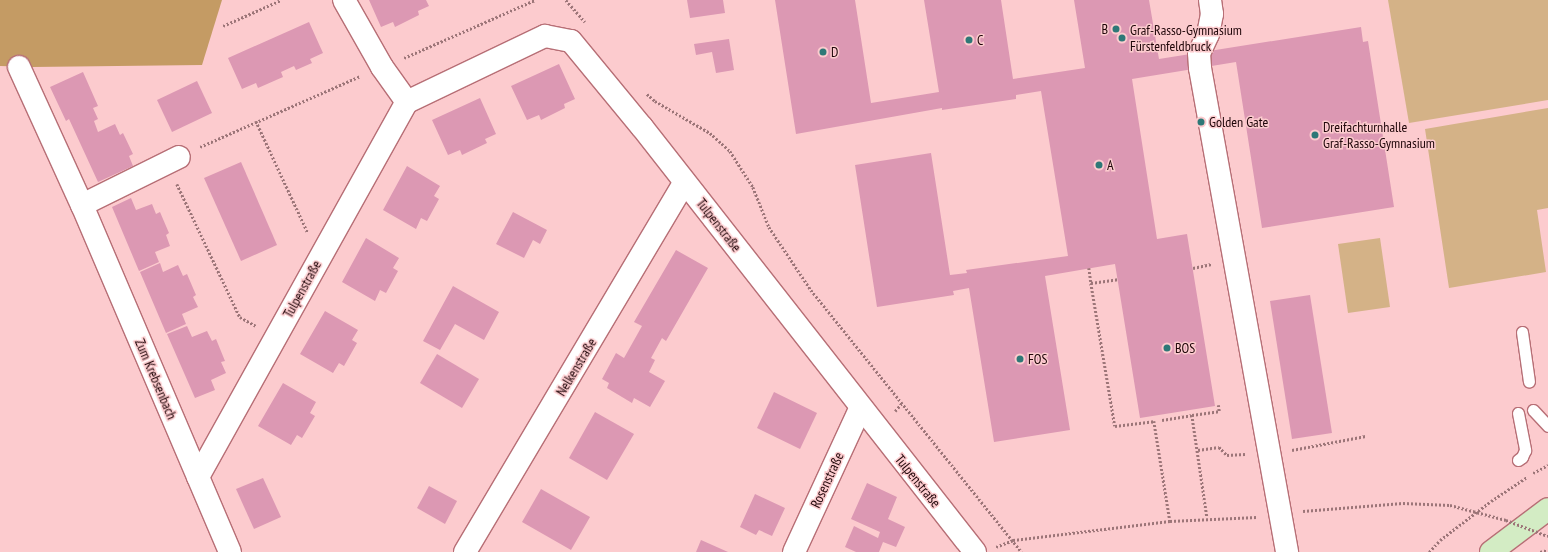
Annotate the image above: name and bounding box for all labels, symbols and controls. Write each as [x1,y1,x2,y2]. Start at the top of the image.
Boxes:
place label: B [1101,21,1108,37]
place label: Graf-Rasso-Gymnasium Fürstenfeldbruck [1130,22,1242,54]
marker: B [1111,24,1121,34]
place label: C [977,32,983,48]
marker: Graf-Rasso-Gymnasium Fürstenfeldbruck [1117,33,1127,43]
marker: C [964,35,974,45]
place label: D [831,44,838,60]
marker: D [818,47,828,57]
place label: Golden Gate [1209,114,1268,130]
marker: Golden Gate [1196,117,1206,127]
place label: Dreifachturnhalle Graf-Rasso-Gymnasium [1323,119,1435,152]
marker: Dreifachturnhalle Graf-Rasso-Gymnasium [1310,130,1320,140]
place label: A [1107,157,1114,173]
marker: A [1094,160,1104,170]
street label: Tulpenstraße [693,195,745,255]
street label: Tulpenstraße [279,257,325,321]
street label: Nelkenstraße [552,335,600,399]
street label: Zum Krebsenbach [131,336,181,422]
place label: BOS [1175,340,1195,356]
marker: BOS [1162,343,1172,353]
place label: FOS [1028,351,1047,367]
marker: FOS [1015,354,1025,364]
street label: Rosenstraße [807,449,847,511]
street label: Tulpenstraße [892,451,944,511]

